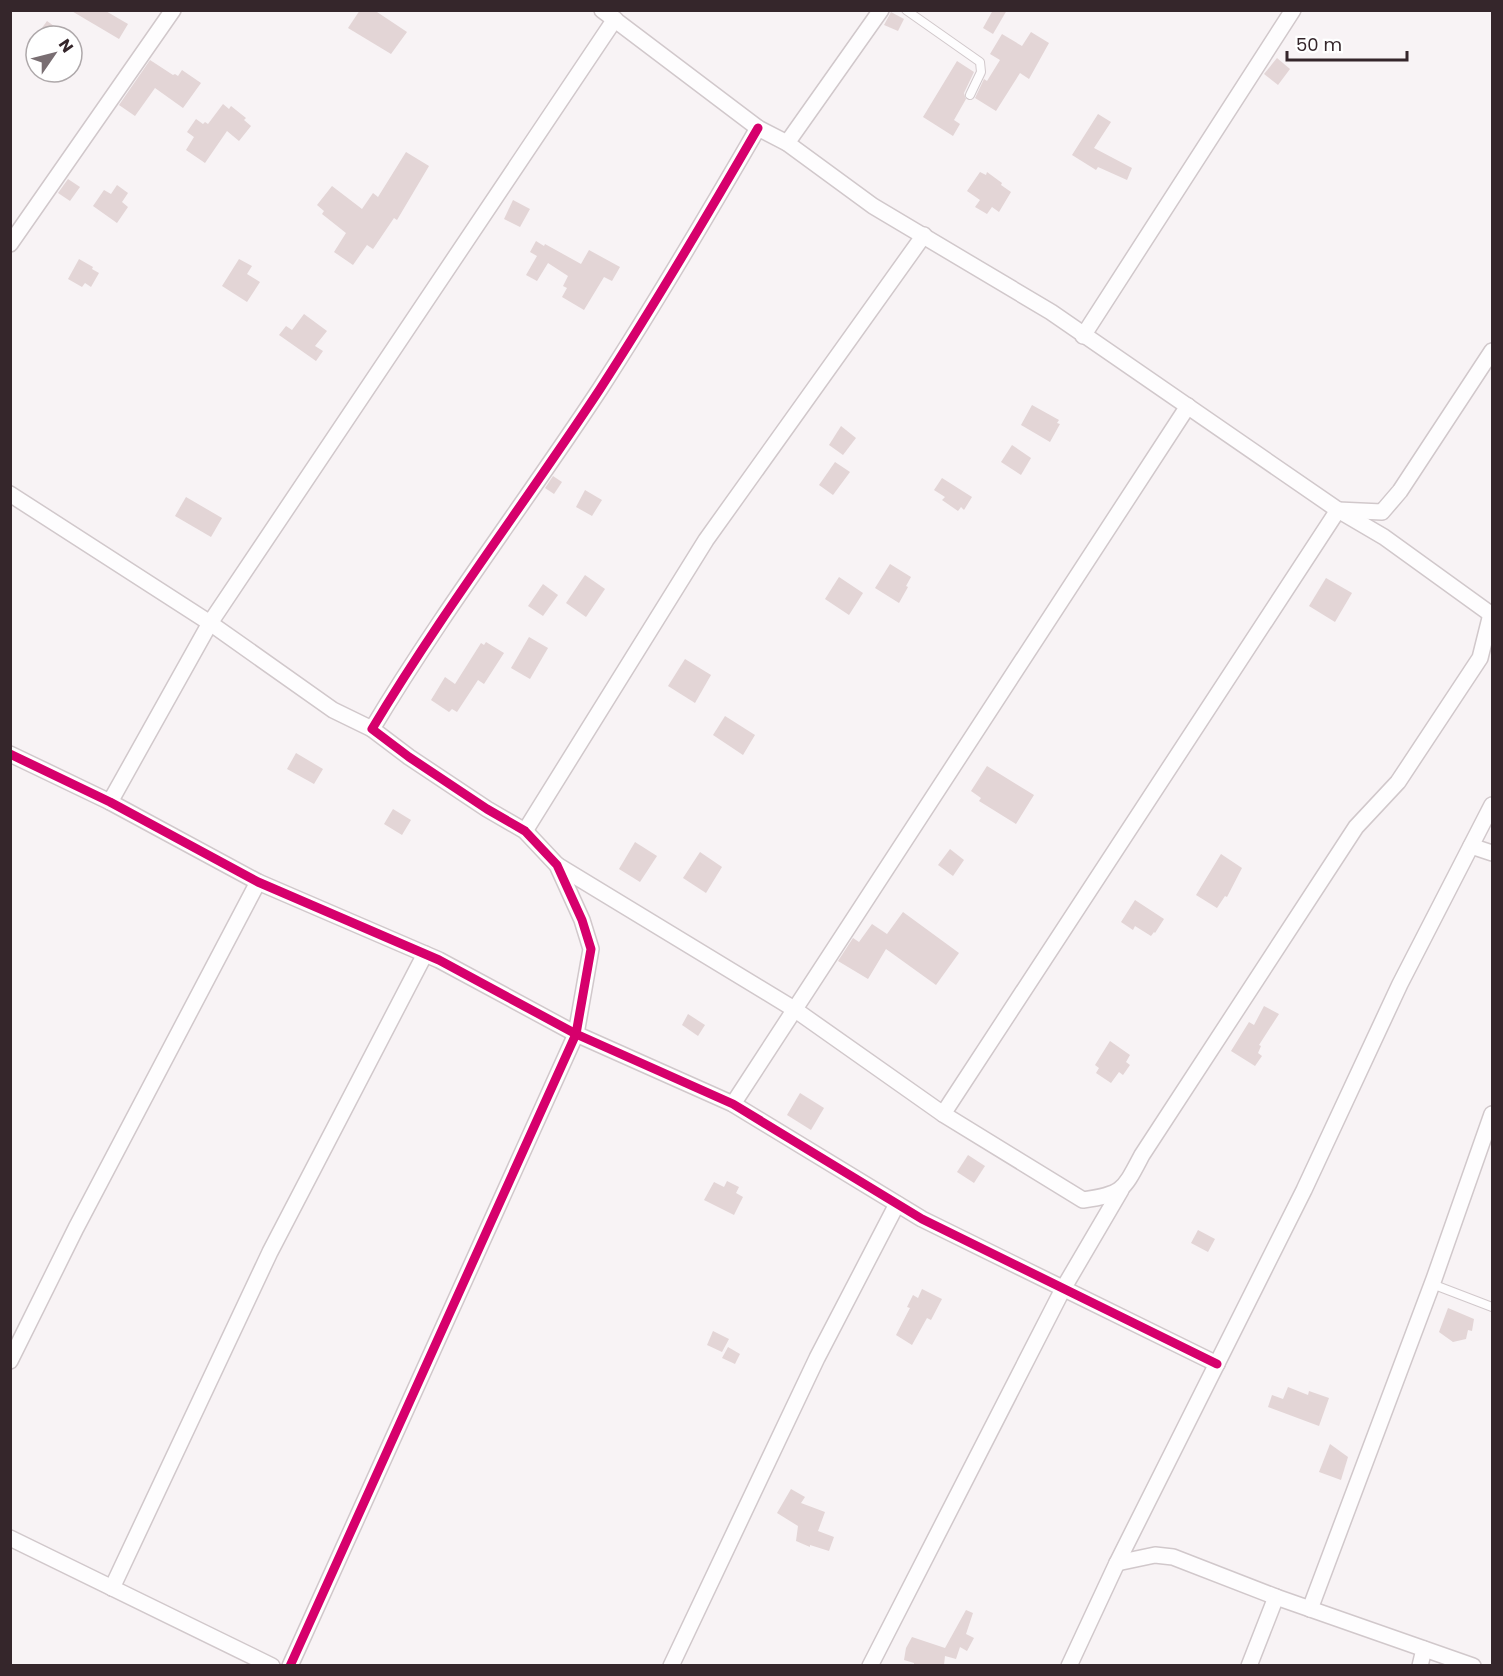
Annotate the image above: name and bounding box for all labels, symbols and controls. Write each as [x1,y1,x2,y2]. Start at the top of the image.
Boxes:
north arrow [24,24,84,84]
scale bar [1287,24,1407,62]
text: 50 m [1296,32,1342,57]
text: N [53,34,79,57]

